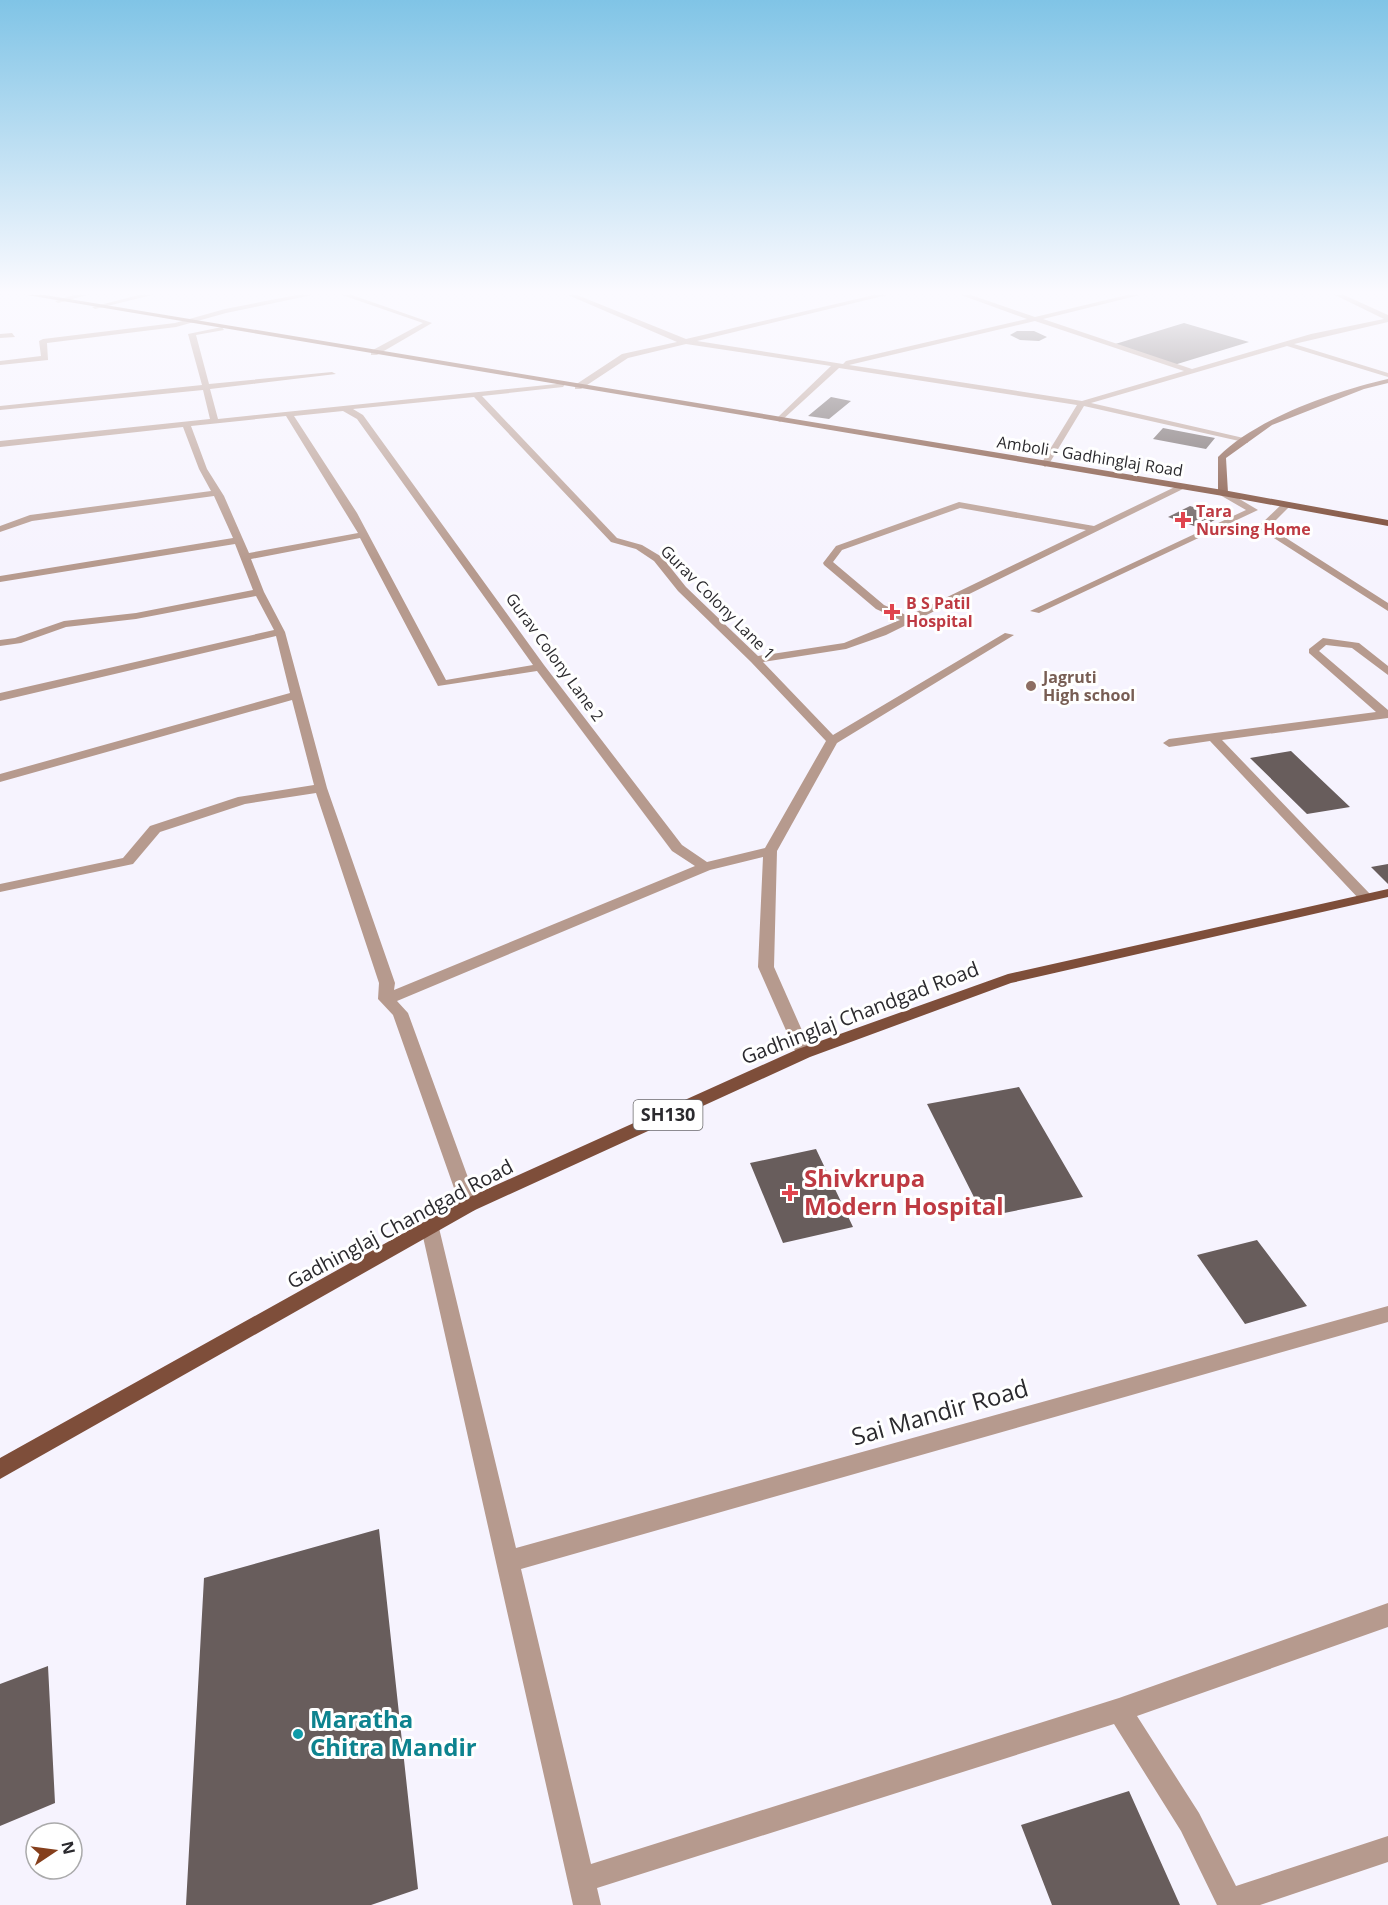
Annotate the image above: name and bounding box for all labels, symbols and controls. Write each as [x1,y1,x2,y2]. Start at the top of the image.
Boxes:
street label: Amboli - Gadhinglaj Road [996,430,1184,482]
place label: Tara Nursing Home [1196,500,1311,540]
marker: Tara Nursing Home [1174,511,1192,529]
street label: Gurav Colony Lane 1 [656,540,780,664]
street label: Gurav Colony Lane 2 [501,588,609,726]
place label: B S Patil Hospital [906,592,973,632]
marker: B S Patil Hospital [883,603,901,621]
place label: Jagruti High school [1041,666,1135,706]
marker: Jagruti High school [1024,679,1038,693]
street label: Gadhinglaj Chandgad Road [737,955,982,1070]
road number: SH130 [634,1100,702,1130]
street label: Gadhinglaj Chandgad Road [282,1152,518,1295]
place label: Shivkrupa Modern Hospital [804,1161,1004,1222]
marker: Shivkrupa Modern Hospital [781,1184,799,1202]
street label: Sai Mandir Road [847,1371,1032,1453]
place label: Maratha Chitra Mandir [310,1702,477,1763]
marker: Maratha Chitra Mandir [291,1727,305,1741]
north arrow [24,1821,84,1881]
text: N [56,1839,81,1856]

